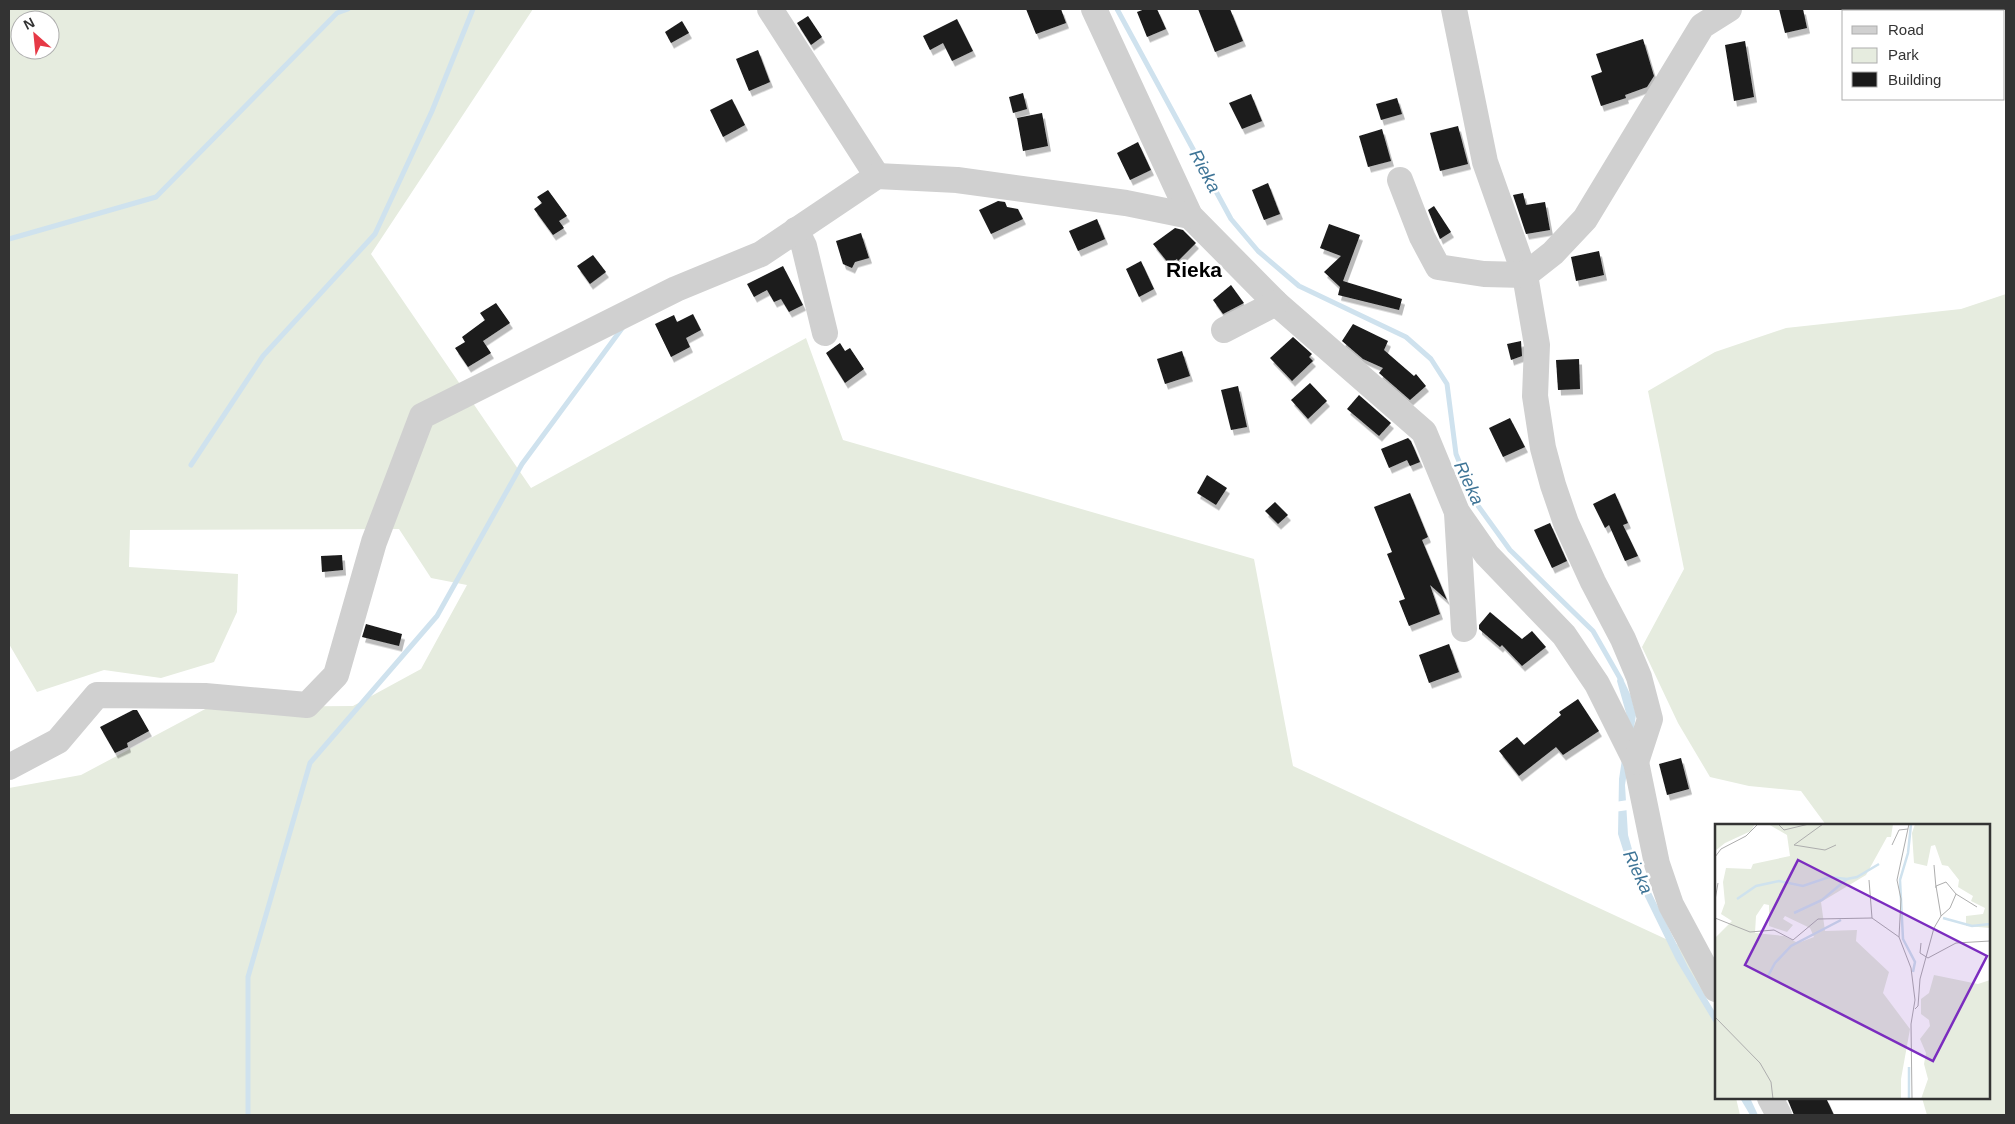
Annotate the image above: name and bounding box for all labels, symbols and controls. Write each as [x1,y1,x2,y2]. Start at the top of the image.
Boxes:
north arrow [10,10,60,60]
legend [1842,10,2005,100]
text: N [21,14,37,33]
text: Road [1888,21,1924,38]
text: Park [1888,46,1919,63]
text: Building [1888,71,1941,88]
water label: Rieka [1185,146,1225,196]
district label: Rieka [1166,258,1222,281]
water label: Rieka [1450,458,1488,508]
inset map [1715,824,1990,1099]
water label: Rieka [1619,847,1657,897]

